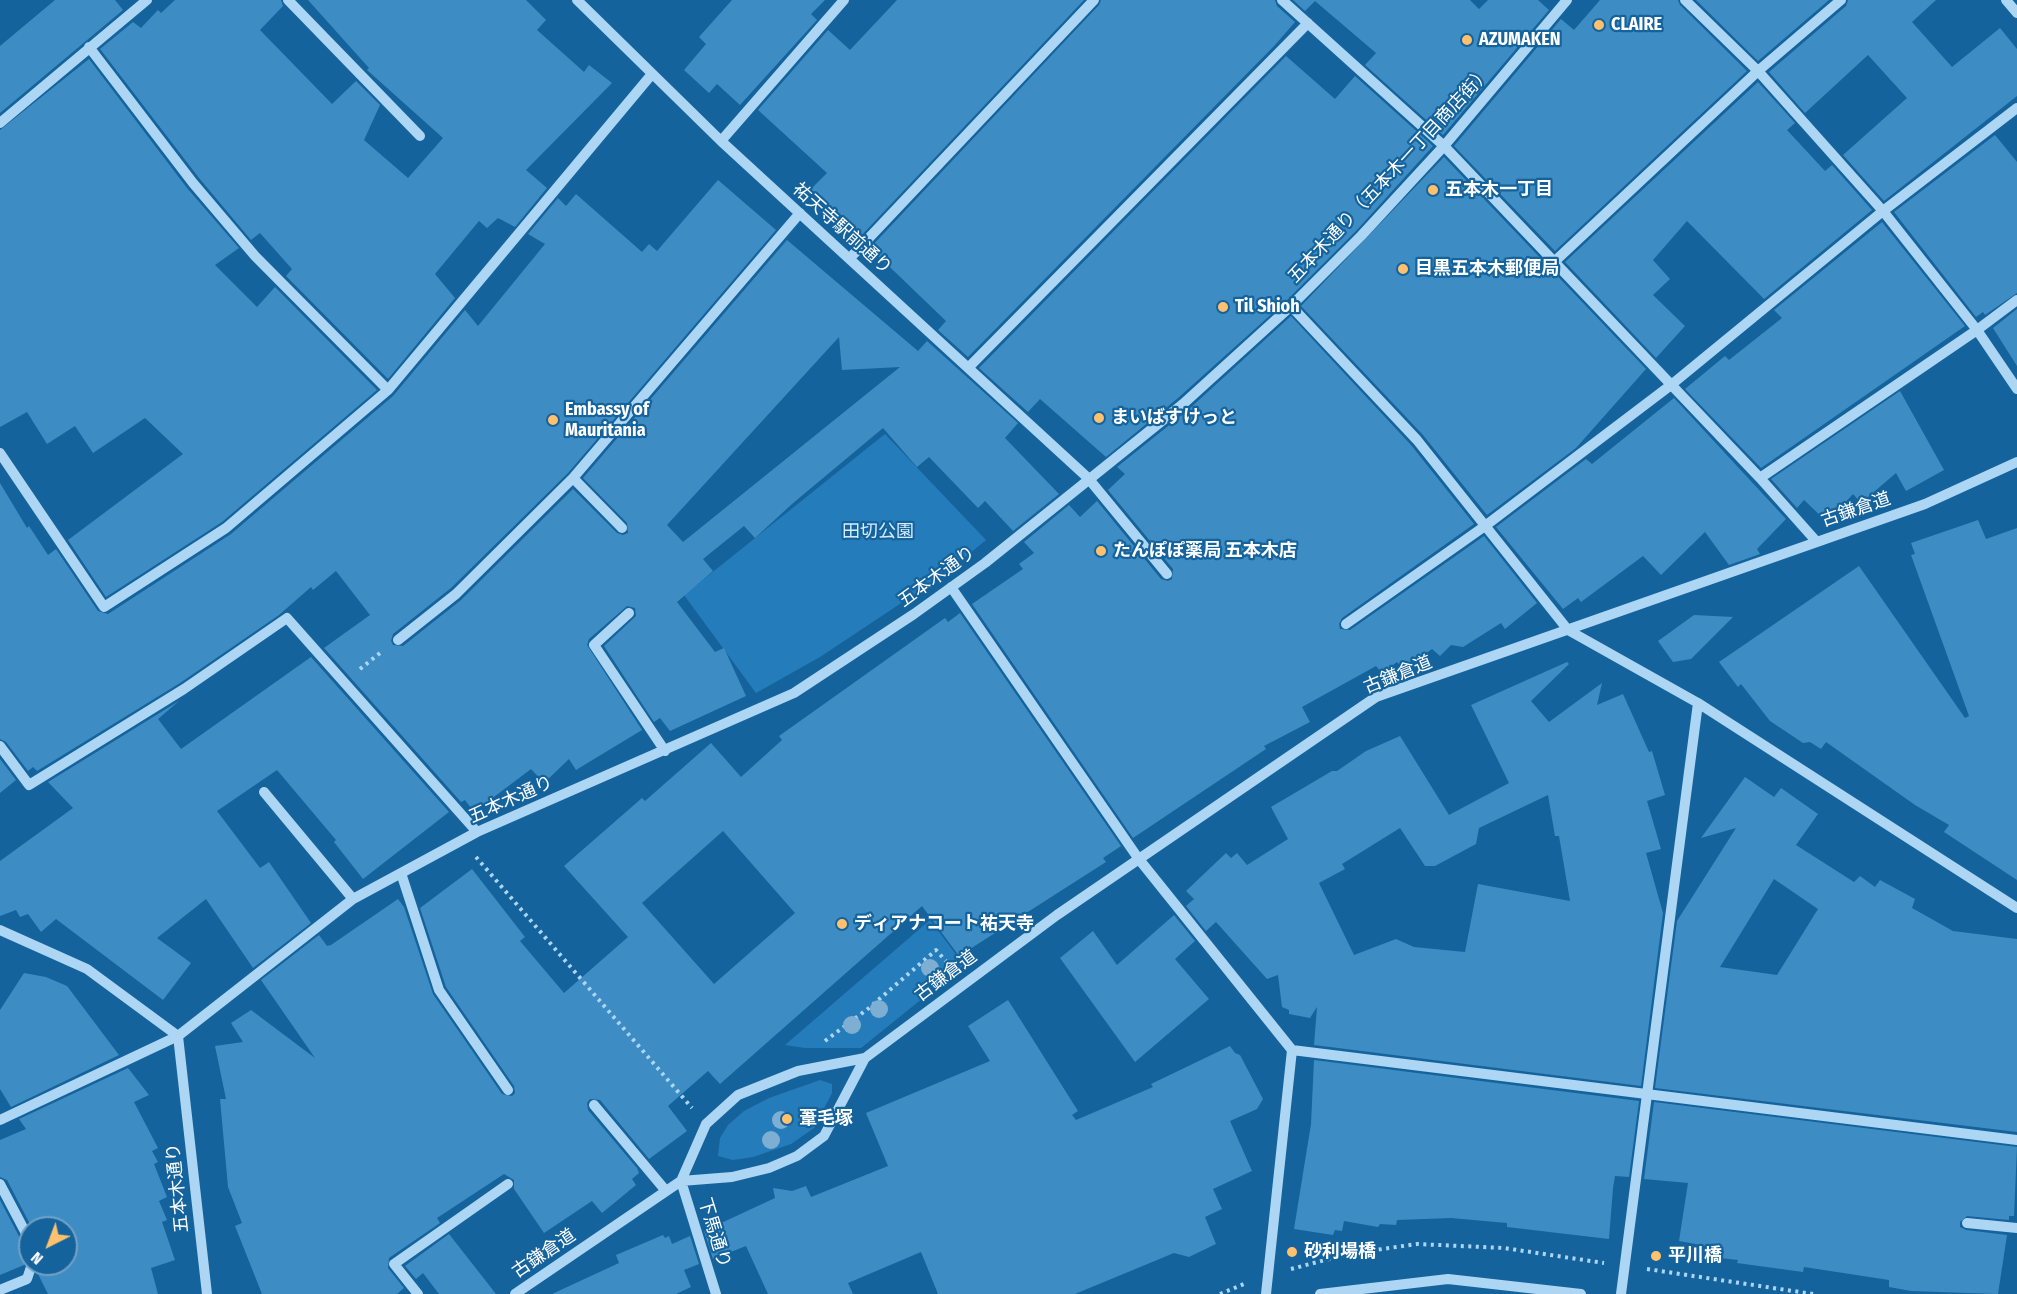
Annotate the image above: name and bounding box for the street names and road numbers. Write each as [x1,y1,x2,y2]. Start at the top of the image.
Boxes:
street label: 五本木通り（五本木一丁目商店街） [1284,62,1496,288]
street label: 祐天寺駅前通り [788,179,896,279]
street label: 古鎌倉道 [1818,488,1894,532]
street label: 五本木通り [894,542,980,612]
street label: 古鎌倉道 [1361,652,1435,698]
street label: 五本木通り [465,772,557,828]
street label: 古鎌倉道 [911,946,981,1006]
street label: 五本木通り [163,1142,193,1234]
street label: 下馬通り [693,1195,735,1271]
street label: 古鎌倉道 [508,1225,580,1283]

